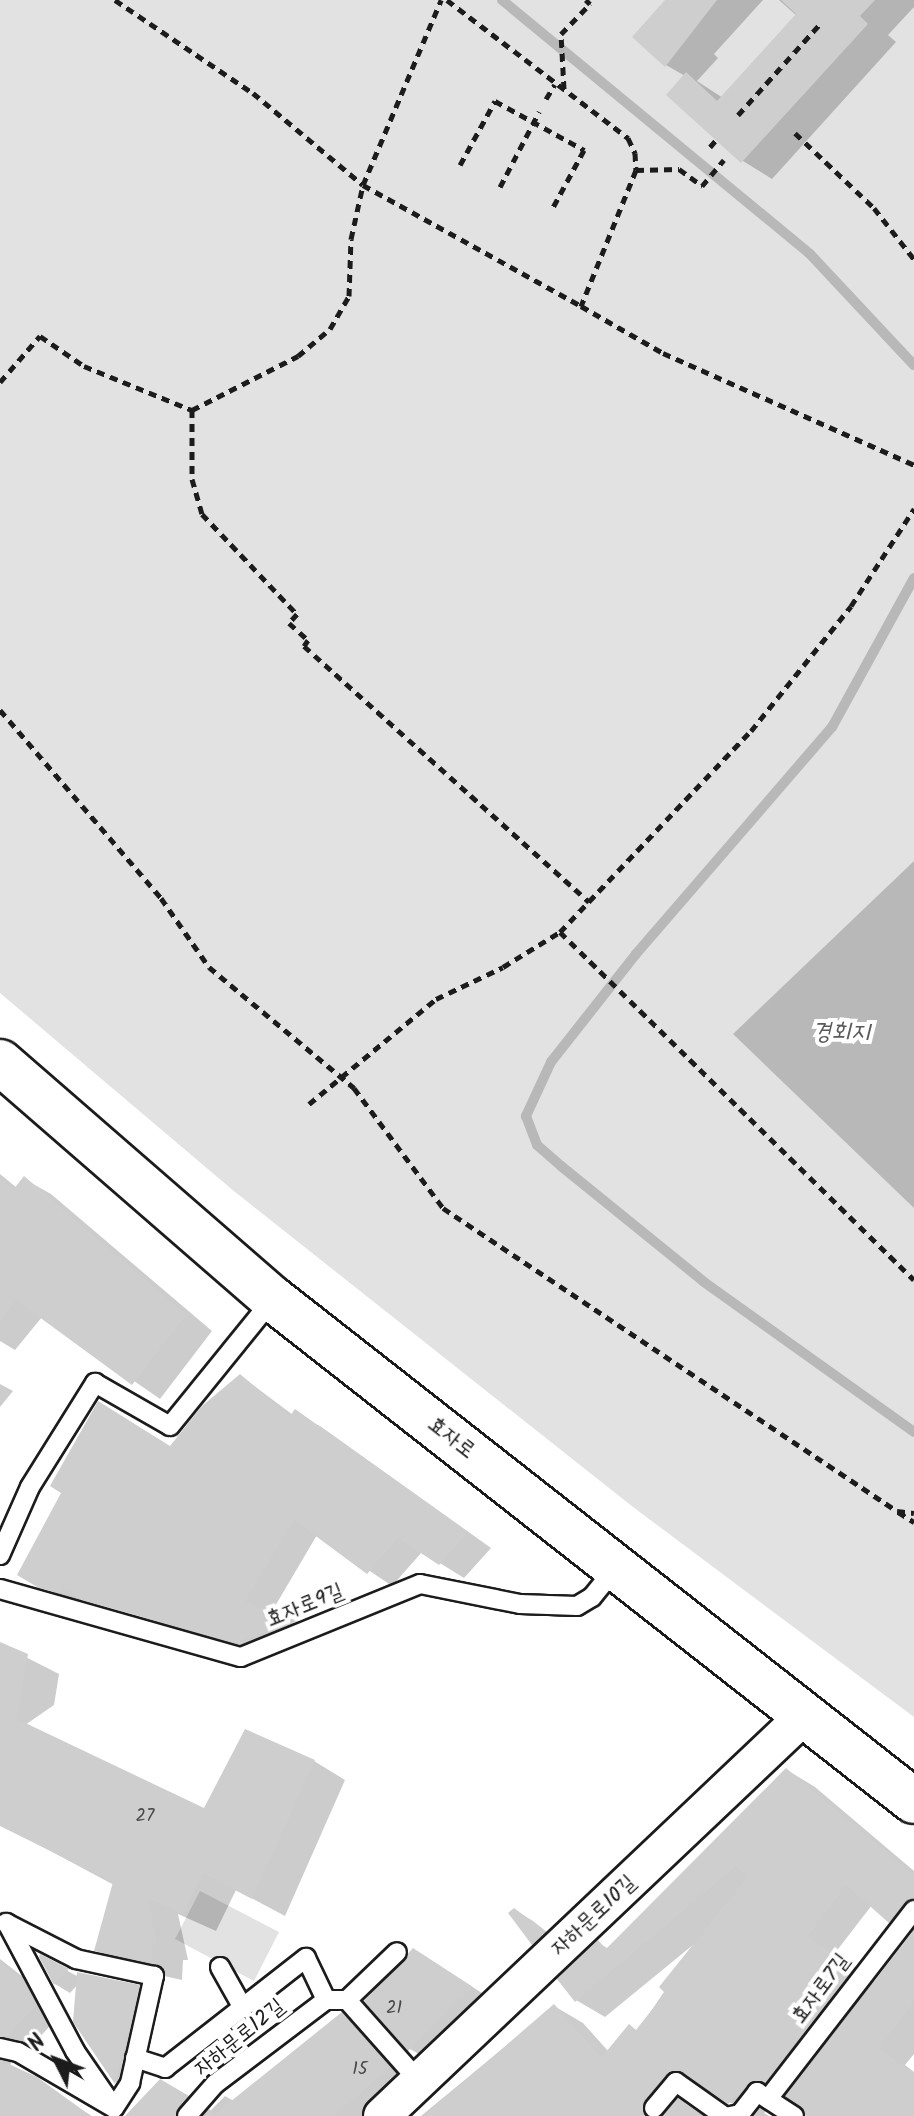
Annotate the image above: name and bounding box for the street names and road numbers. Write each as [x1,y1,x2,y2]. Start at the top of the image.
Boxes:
street label: 효자로 [422,1411,480,1465]
street label: 효자로9길 [262,1578,348,1634]
street label: 자하문로10길 [546,1870,642,1962]
street label: 효자로7길 [786,1949,856,2029]
street label: 자하문로12길 [190,1994,290,2082]

